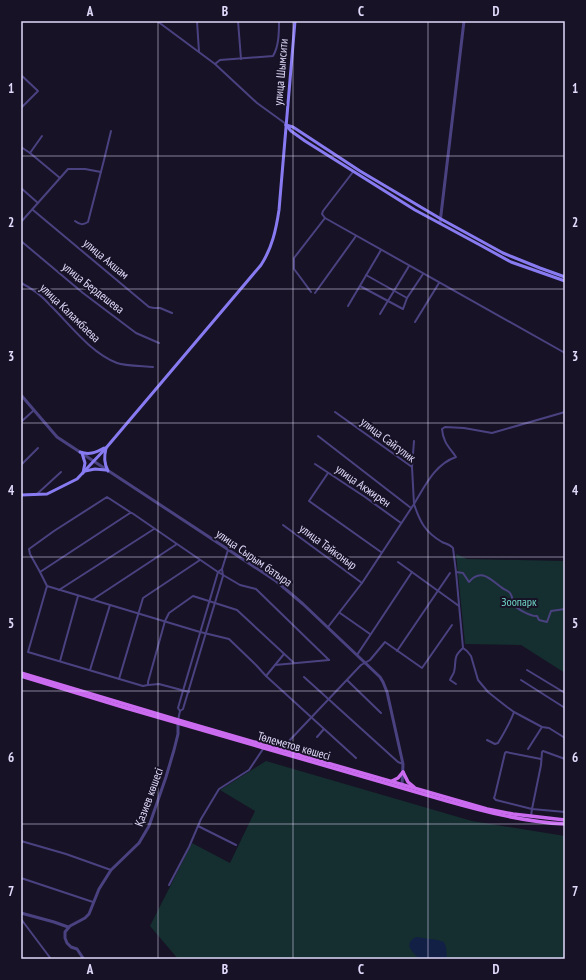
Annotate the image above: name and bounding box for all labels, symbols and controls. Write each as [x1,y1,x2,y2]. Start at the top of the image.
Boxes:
text: A [86,3,94,20]
text: B [222,3,228,20]
text: C [358,3,364,20]
text: D [493,3,500,20]
street label: улица Шымсити [270,38,291,106]
text: 1 [8,80,14,97]
text: 1 [572,80,578,97]
text: 2 [8,214,14,231]
text: 2 [572,214,578,231]
street label: улица Акшам [80,235,132,282]
street label: улица Бердешева [59,259,127,317]
street label: улица Каламбаева [37,280,104,345]
text: 3 [8,348,14,365]
text: 3 [572,348,578,365]
street label: улица Сайгулик [358,414,419,465]
street label: улица Акжирен [333,461,394,510]
text: 4 [8,482,15,499]
text: 4 [572,482,579,499]
street label: улица Тайконыр [296,521,360,573]
street label: улица Сырым батыра [213,526,296,590]
park label: Зоопарк [501,594,537,609]
text: 5 [8,615,14,632]
text: 5 [572,615,578,632]
street label: Төлеметов көшесі [256,728,332,763]
text: 6 [8,749,14,766]
text: 6 [572,749,578,766]
street label: Қазиев көшесі [131,765,166,828]
text: 7 [8,883,14,900]
text: 7 [572,883,578,900]
text: A [86,961,94,978]
text: B [222,961,228,978]
text: C [358,961,364,978]
text: D [493,961,500,978]

